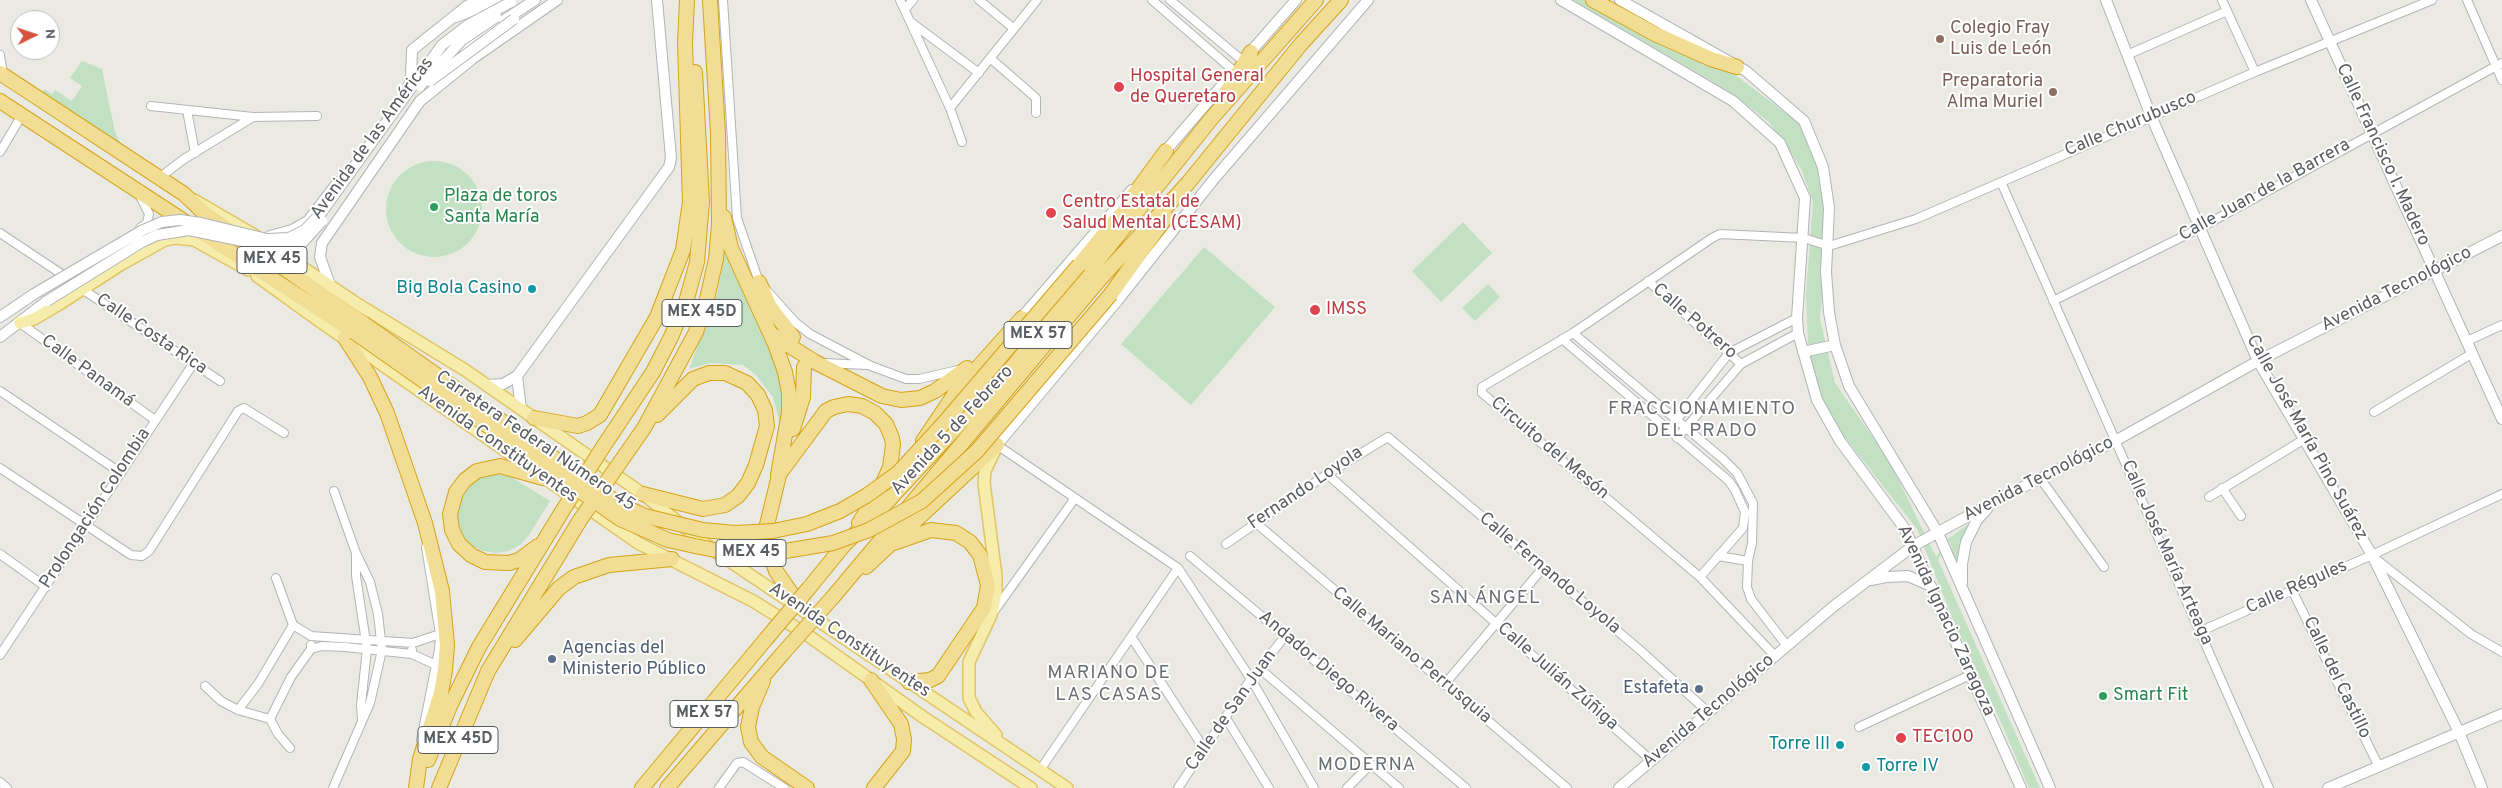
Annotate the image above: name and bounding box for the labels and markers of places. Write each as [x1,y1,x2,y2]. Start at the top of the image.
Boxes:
place label: Colegio Fray Luis de León [1950,18,2052,60]
marker: Colegio Fray Luis de León [1934,33,1946,45]
place label: Hospital General de Queretaro [1130,66,1264,108]
place label: Preparatoria Alma Muriel [1942,71,2043,114]
marker: Hospital General de Queretaro [1112,80,1126,94]
marker: Preparatoria Alma Muriel [2047,86,2059,98]
place label: Plaza de toros Santa María [444,186,558,228]
place label: Centro Estatal de Salud Mental (CESAM) [1062,192,1242,234]
marker: Plaza de toros Santa María [428,201,440,213]
marker: Centro Estatal de Salud Mental (CESAM) [1044,206,1058,220]
place label: Big Bola Casino [396,278,522,300]
marker: Big Bola Casino [526,283,538,295]
place label: IMSS [1326,299,1367,321]
marker: IMSS [1308,303,1322,317]
place label: Agencias del Ministerio Público [562,638,706,681]
marker: Agencias del Ministerio Público [546,653,558,665]
place label: Estafeta [1623,678,1689,700]
marker: Estafeta [1693,683,1705,695]
place label: Smart Fit [2113,685,2189,707]
marker: Smart Fit [2097,690,2109,702]
place label: TEC100 [1912,727,1974,749]
marker: TEC100 [1894,731,1908,745]
place label: Torre III [1769,734,1830,756]
marker: Torre III [1834,739,1846,751]
place label: Torre IV [1876,756,1939,778]
marker: Torre IV [1860,761,1872,773]

